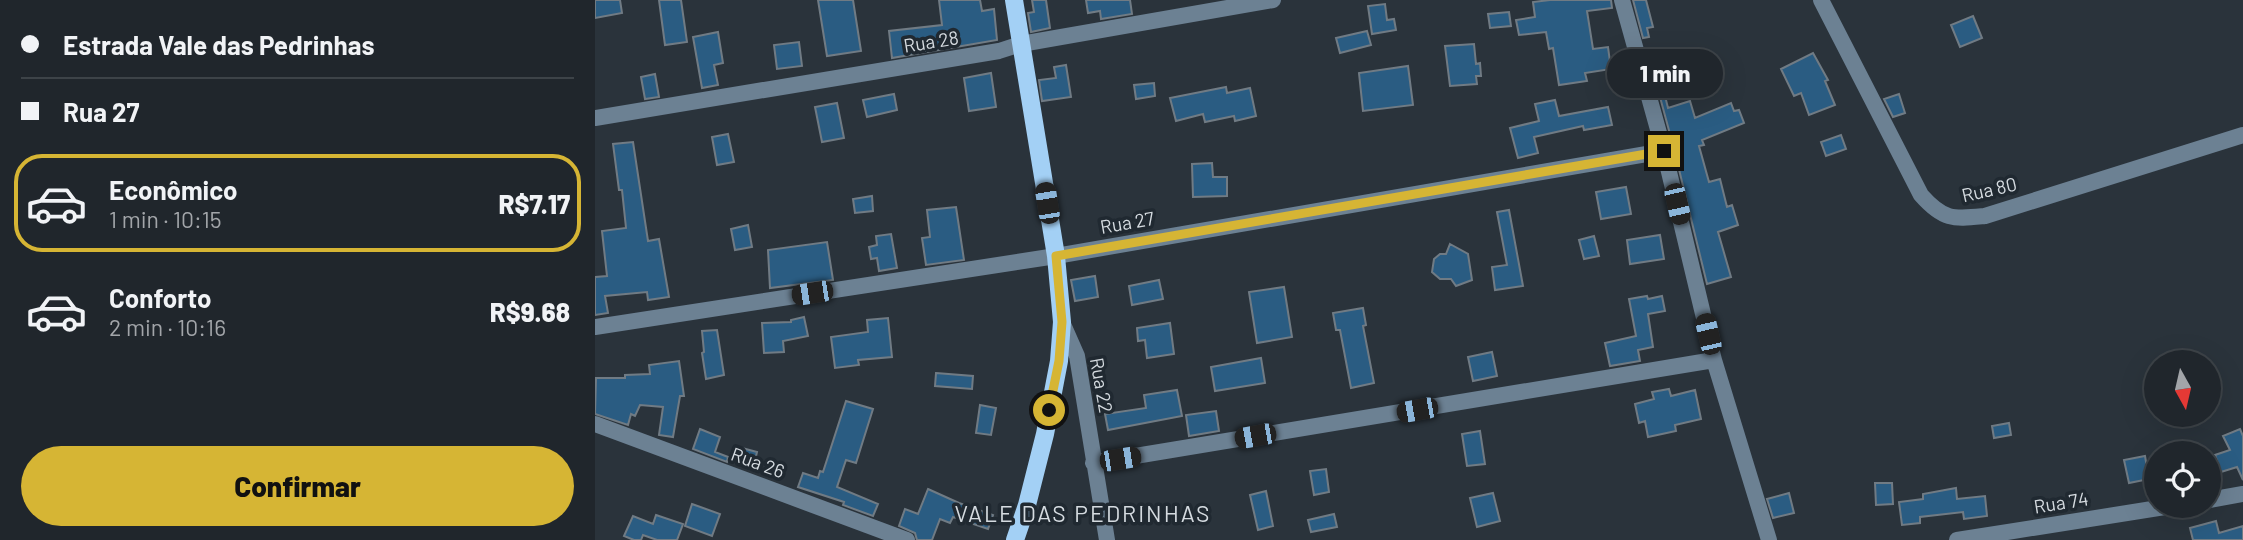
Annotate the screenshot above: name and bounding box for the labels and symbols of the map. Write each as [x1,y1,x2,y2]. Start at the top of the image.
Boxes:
street label: Rua 28 [902,25,960,57]
callout: 1 min [1606,50,1722,99]
route end [1648,135,1680,167]
street label: Rua 80 [1959,171,2019,207]
car [1034,181,1061,225]
car [1663,181,1692,227]
street label: Rua 27 [1098,206,1156,238]
car [790,279,835,307]
car [1694,311,1723,357]
north arrow [2144,350,2221,427]
street label: Rua 22 [1086,356,1118,414]
route start [1033,394,1065,426]
car [1395,396,1440,424]
car [1233,422,1278,450]
street label: Rua 26 [728,442,788,482]
car [1098,445,1143,473]
street label: Rua 74 [2032,486,2090,518]
district label: VALE DAS PEDRINHAS [955,499,1211,527]

